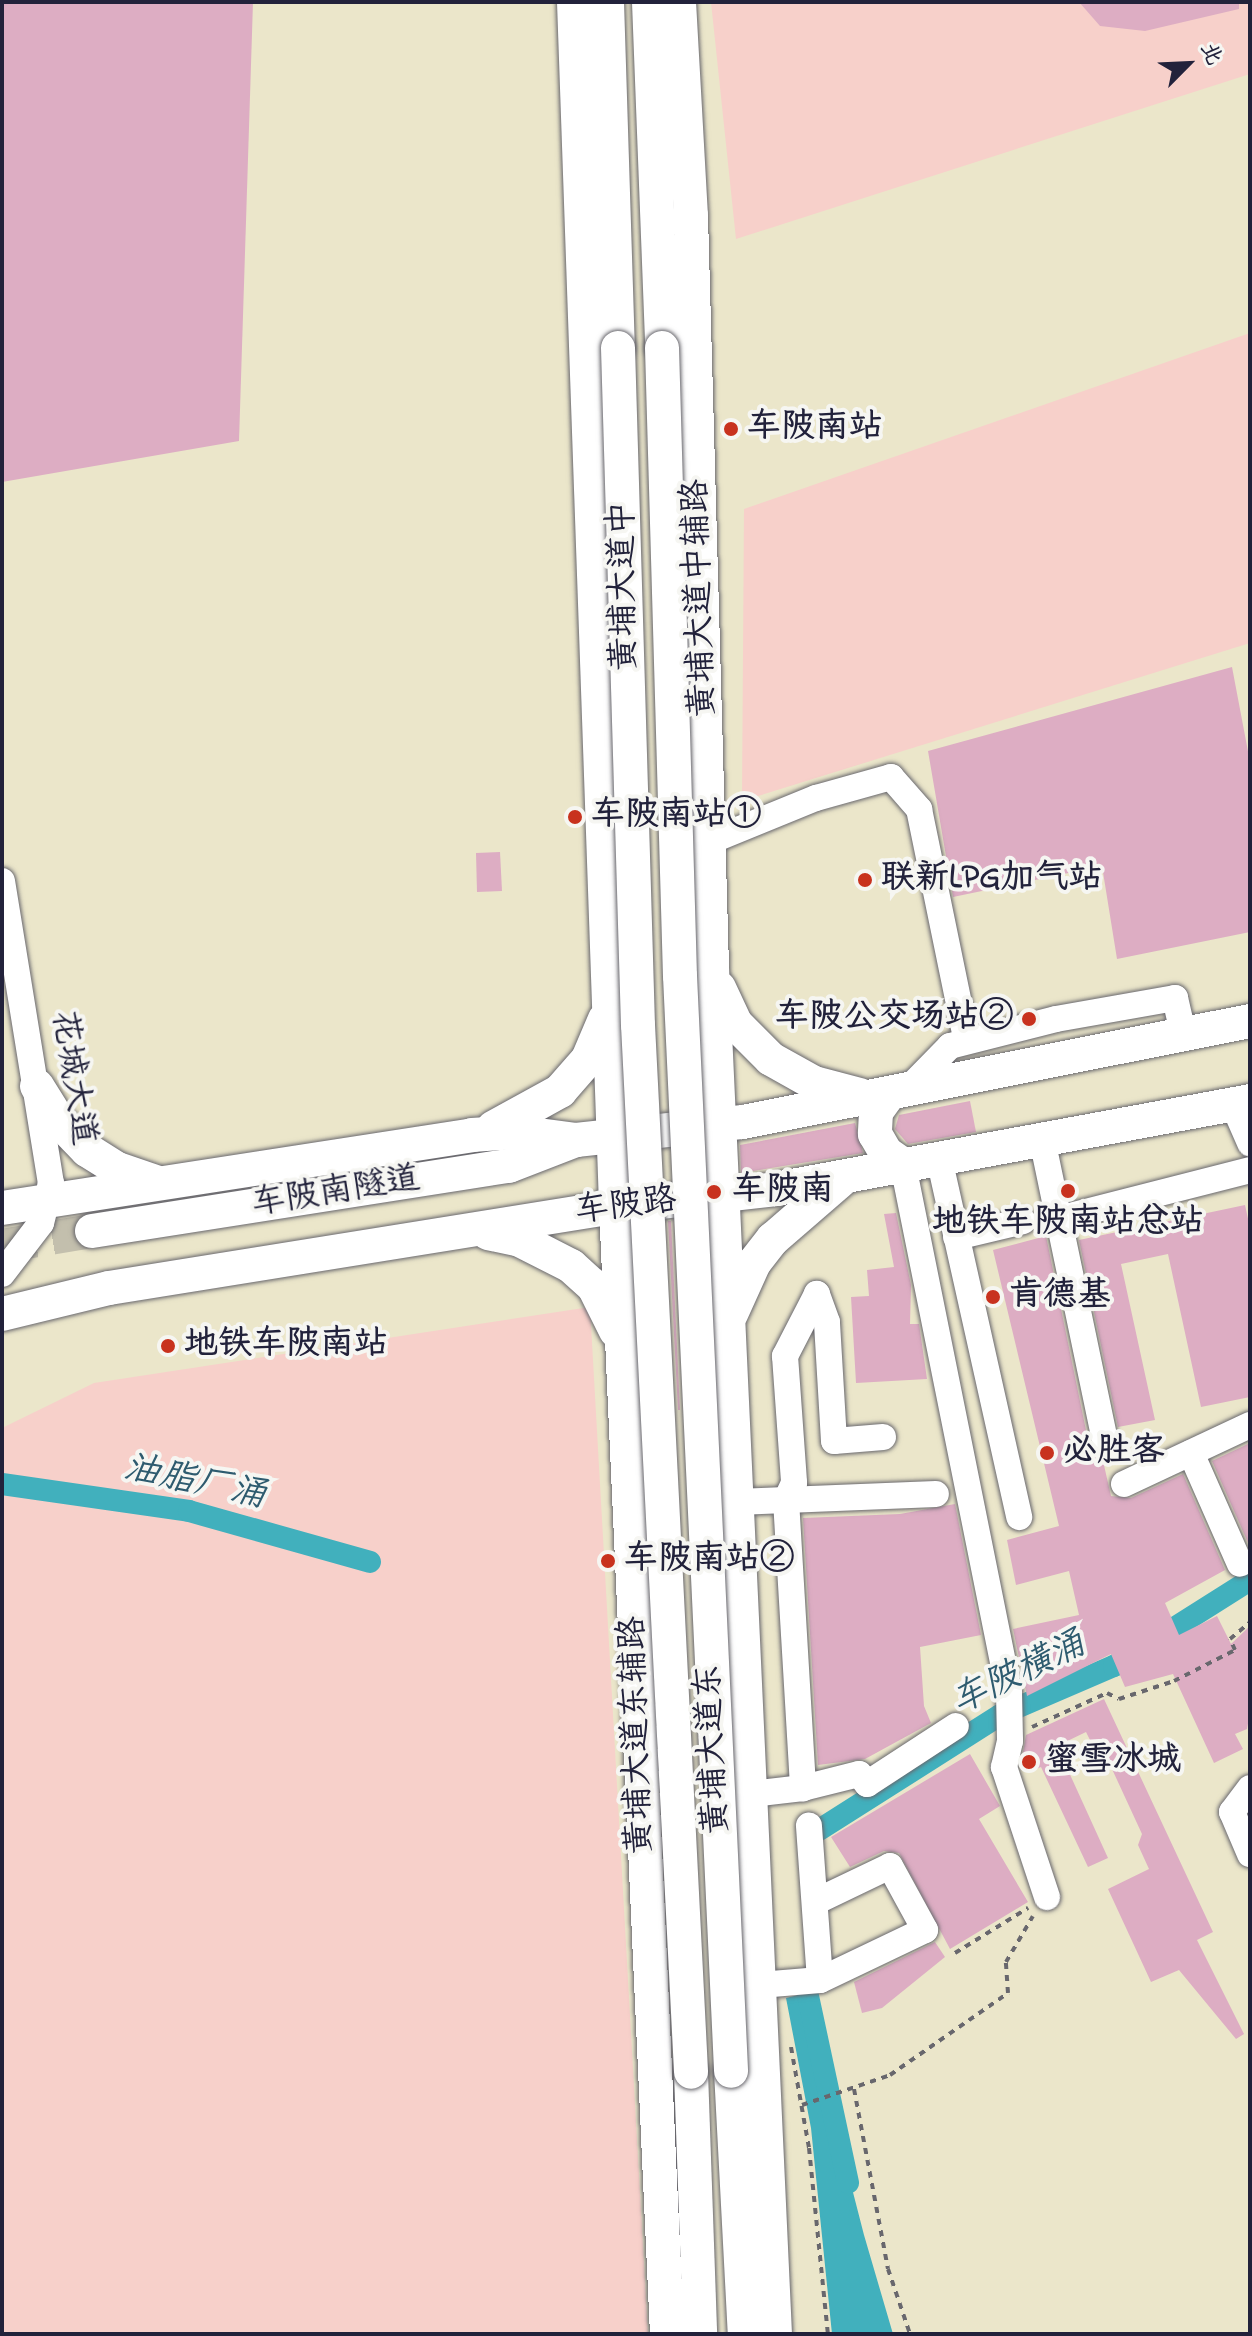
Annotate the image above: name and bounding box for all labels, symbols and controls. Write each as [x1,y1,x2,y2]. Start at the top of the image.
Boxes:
north arrow [1148,24,1228,104]
text: 北 [1191,38,1229,71]
place label: 车陂南站 [747,409,883,449]
marker: 车陂南站 [722,420,740,438]
street label: 黄埔大道中辅路 [676,478,726,718]
street label: 黄埔大道中 [603,501,647,671]
place label: 车陂南站① [591,797,761,837]
marker: 车陂南站① [566,808,584,826]
place label: 联新LPG加气站 [881,860,1103,900]
marker: 联新LPG加气站 [856,871,874,889]
place label: 车陂公交场站② [775,999,1013,1039]
street label: 花城大道 [41,1008,103,1148]
marker: 车陂公交场站② [1020,1010,1038,1028]
street label: 车陂南隧道 [249,1160,423,1226]
place label: 车陂南 [732,1172,834,1212]
street label: 车陂路 [573,1181,679,1233]
marker: 车陂南 [703,1181,725,1203]
marker: 地铁车陂南站总站 [1059,1182,1077,1200]
place label: 地铁车陂南站总站 [932,1204,1204,1244]
place label: 肯德基 [1009,1277,1111,1317]
marker: 肯德基 [984,1288,1002,1306]
place label: 地铁车陂南站 [184,1326,388,1366]
marker: 地铁车陂南站 [159,1337,177,1355]
place label: 必胜客 [1063,1433,1165,1473]
marker: 必胜客 [1038,1444,1056,1462]
water label: 油脂厂涌 [120,1447,270,1519]
place label: 车陂南站② [624,1541,794,1581]
marker: 车陂南站② [599,1552,617,1570]
street label: 黄埔大道东辅路 [613,1615,663,1855]
water label: 车陂横涌 [945,1623,1093,1725]
street label: 黄埔大道东 [689,1663,739,1835]
place label: 蜜雪冰城 [1045,1742,1181,1782]
marker: 蜜雪冰城 [1020,1753,1038,1771]

